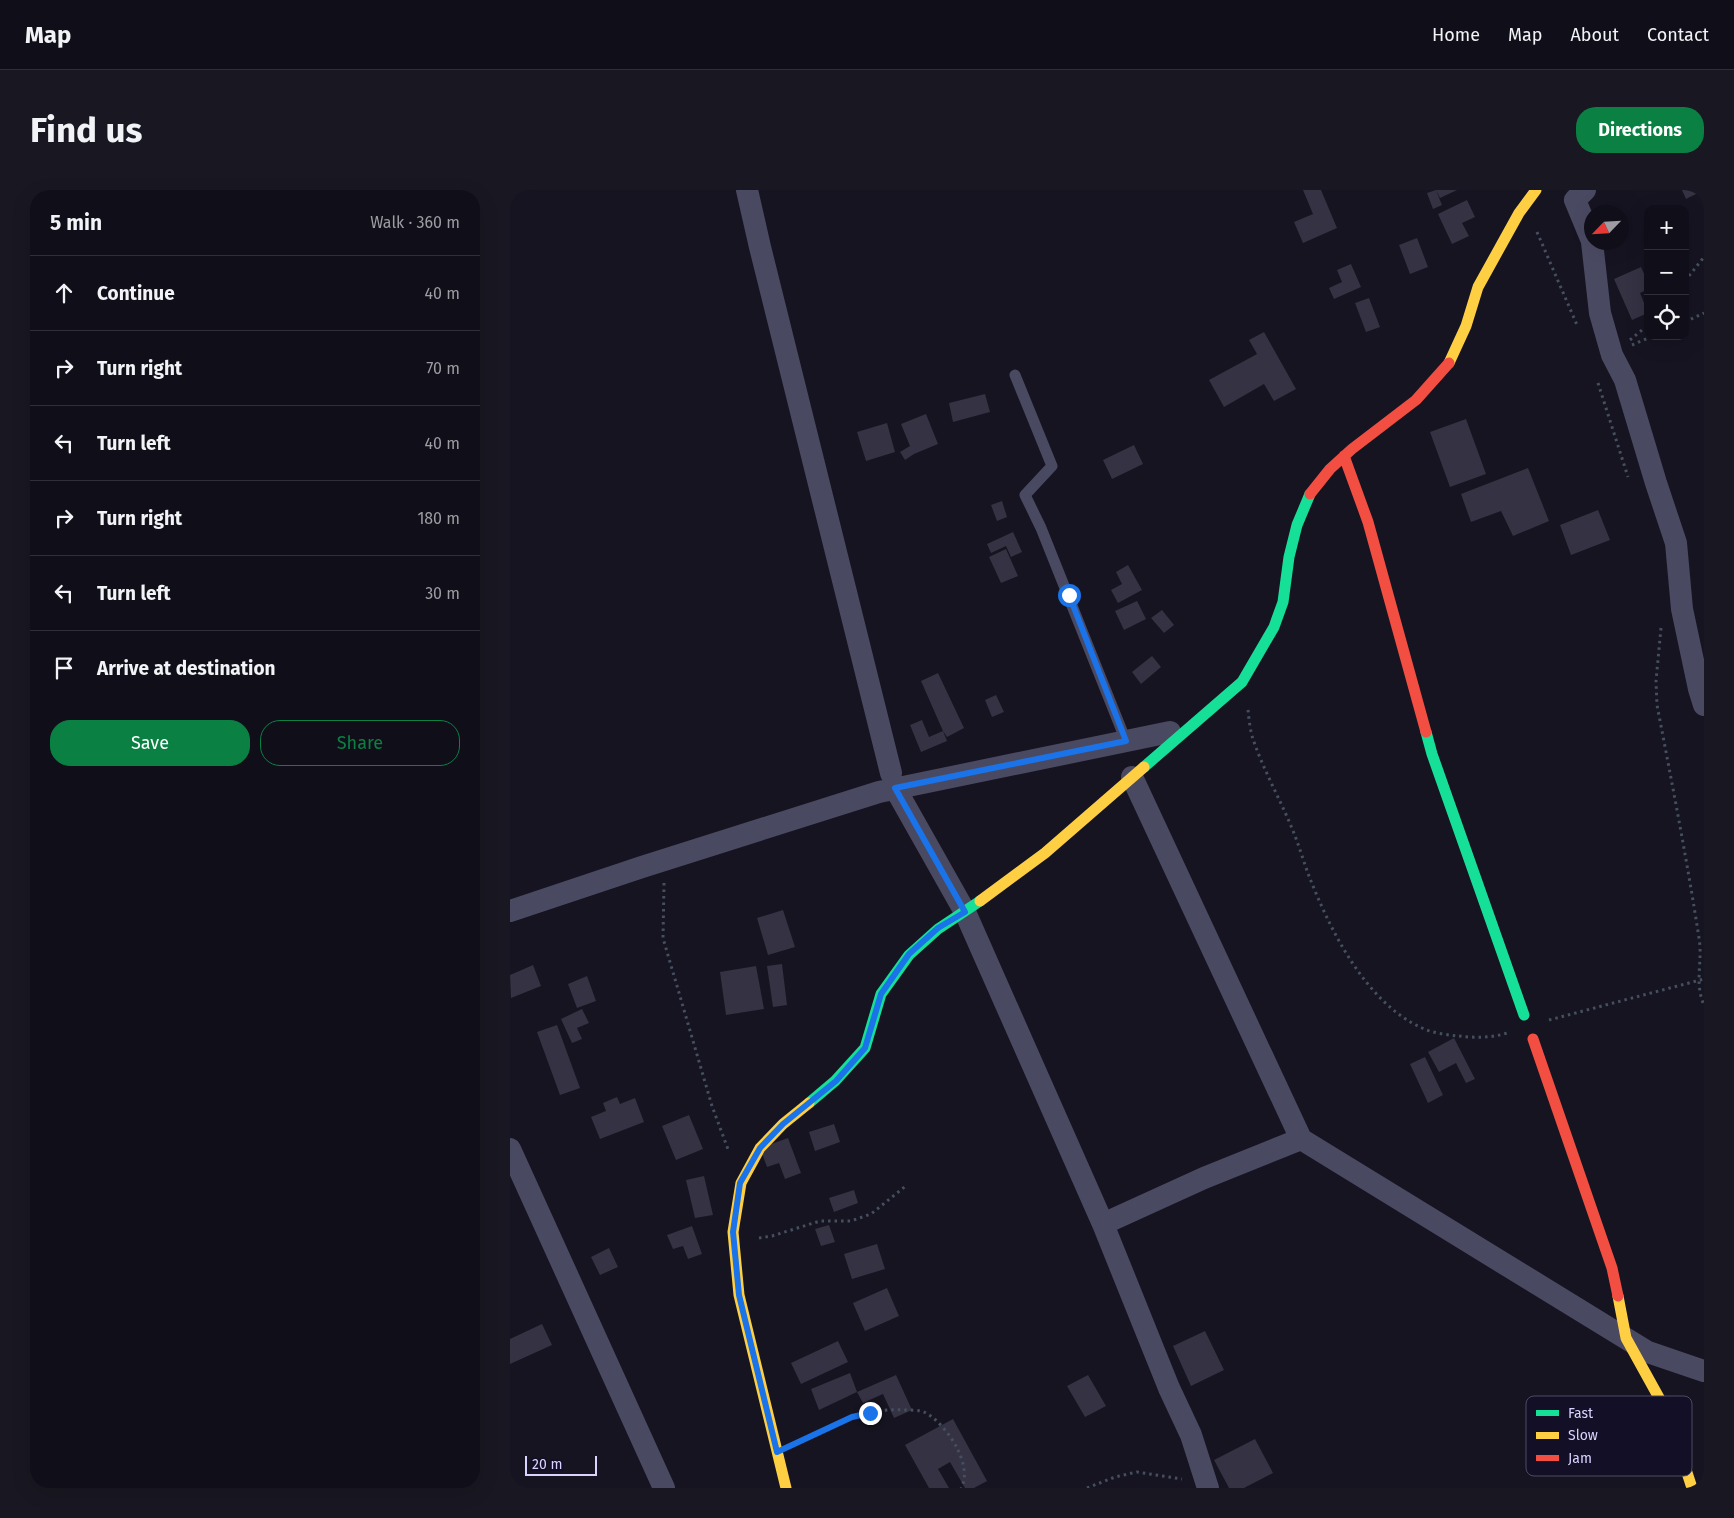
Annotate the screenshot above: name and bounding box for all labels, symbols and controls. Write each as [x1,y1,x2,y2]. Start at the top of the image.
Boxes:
text: Map [25,21,71,49]
text: Home [1432,24,1480,46]
text: Map [1508,24,1542,46]
text: About [1570,24,1619,46]
text: Contact [1647,24,1709,46]
button: Directions [1576,107,1704,153]
text: Find us [30,109,142,151]
north arrow [1584,205,1629,250]
map controls [1644,205,1689,340]
button: + [1644,205,1689,250]
text: 5 min [50,210,102,236]
text: Walk · 360 m [370,213,460,232]
button: − [1644,250,1689,295]
icon: ahead [50,279,78,307]
text: Continue [97,282,175,305]
text: 40 m [425,284,460,303]
button: locate [1644,295,1689,340]
icon: right [50,354,78,382]
text: Turn right [97,357,182,380]
text: 70 m [426,359,460,378]
icon: left [50,429,78,457]
text: Turn left [97,432,171,455]
text: 40 m [425,434,460,453]
icon: right [50,504,78,532]
text: Turn right [97,507,182,530]
text: 180 m [417,509,460,528]
icon: left [50,579,78,607]
text: Turn left [97,582,171,605]
text: 30 m [425,584,460,603]
route start [1058,584,1081,607]
icon: arrive [50,654,78,682]
text: Arrive at destination [97,657,276,680]
button: Save [50,720,250,766]
button: Share [260,720,460,766]
legend [1526,1396,1692,1476]
route end [859,1402,882,1425]
text: Fast [1568,1405,1594,1422]
text: Slow [1568,1427,1598,1444]
text: Jam [1568,1450,1592,1467]
scale bar [525,1453,598,1476]
text: 20 m [532,1456,562,1473]

